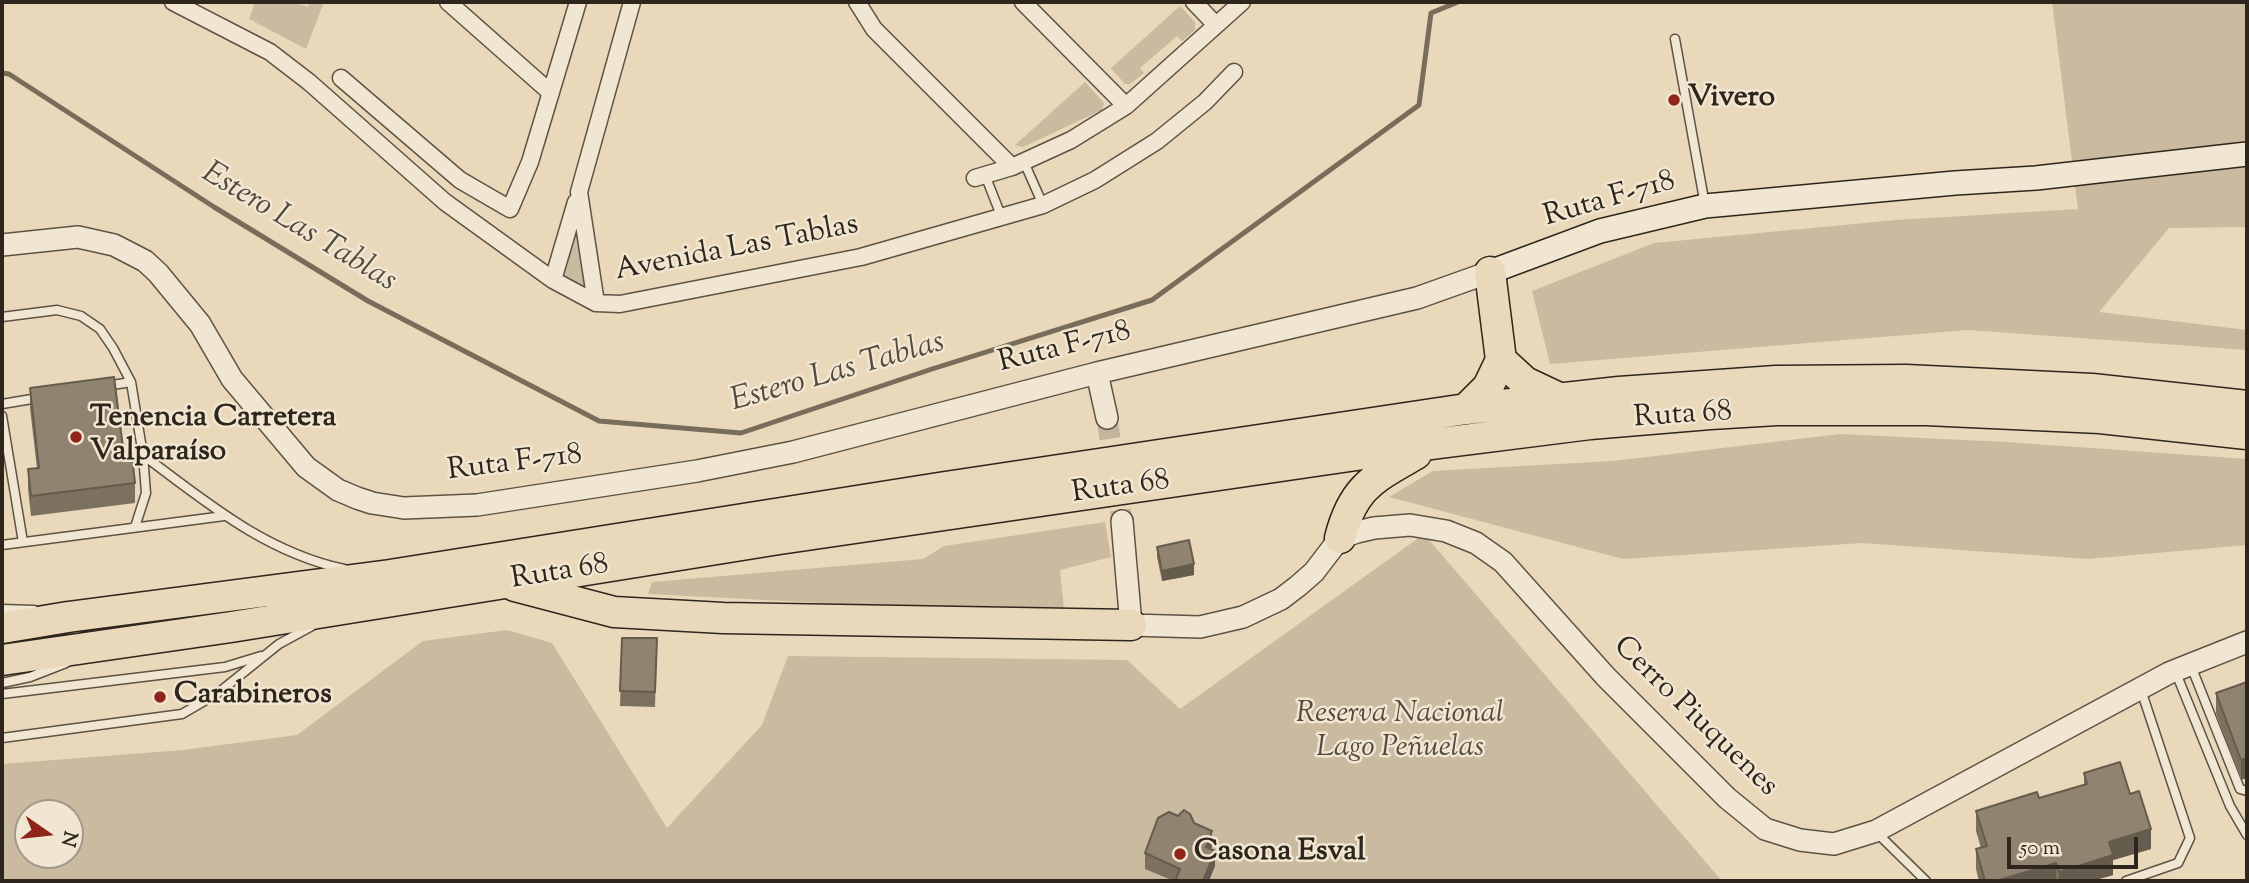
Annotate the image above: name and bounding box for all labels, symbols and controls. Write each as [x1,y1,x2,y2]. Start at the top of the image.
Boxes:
place label: Vivero [1688,82,1775,118]
marker: Vivero [1666,92,1682,108]
water label: Estero Las Tablas [193,156,403,302]
street label: Ruta F-718 [1540,165,1680,237]
street label: Avenida Las Tablas [612,209,862,291]
street label: Ruta F-718 [995,315,1135,383]
water label: Estero Las Tablas [727,325,949,423]
street label: Ruta 68 [1633,396,1733,438]
place label: Tenencia Carretera Valparaíso [90,402,336,472]
marker: Tenencia Carretera Valparaíso [68,429,84,445]
street label: Ruta F-718 [446,439,584,491]
street label: Ruta 68 [1070,464,1172,514]
street label: Ruta 68 [509,549,611,599]
street label: Cerro Piuquenes [1604,630,1784,806]
place label: Carabineros [174,679,332,715]
marker: Carabineros [152,689,168,705]
park label: Reserva Nacional Lago Peñuelas [1296,698,1504,768]
north arrow [14,799,84,869]
scale bar [2011,824,2142,868]
text: N [53,828,83,849]
text: 50 m [2020,834,2060,864]
place label: Casona Esval [1194,836,1366,872]
marker: Casona Esval [1172,846,1188,862]

